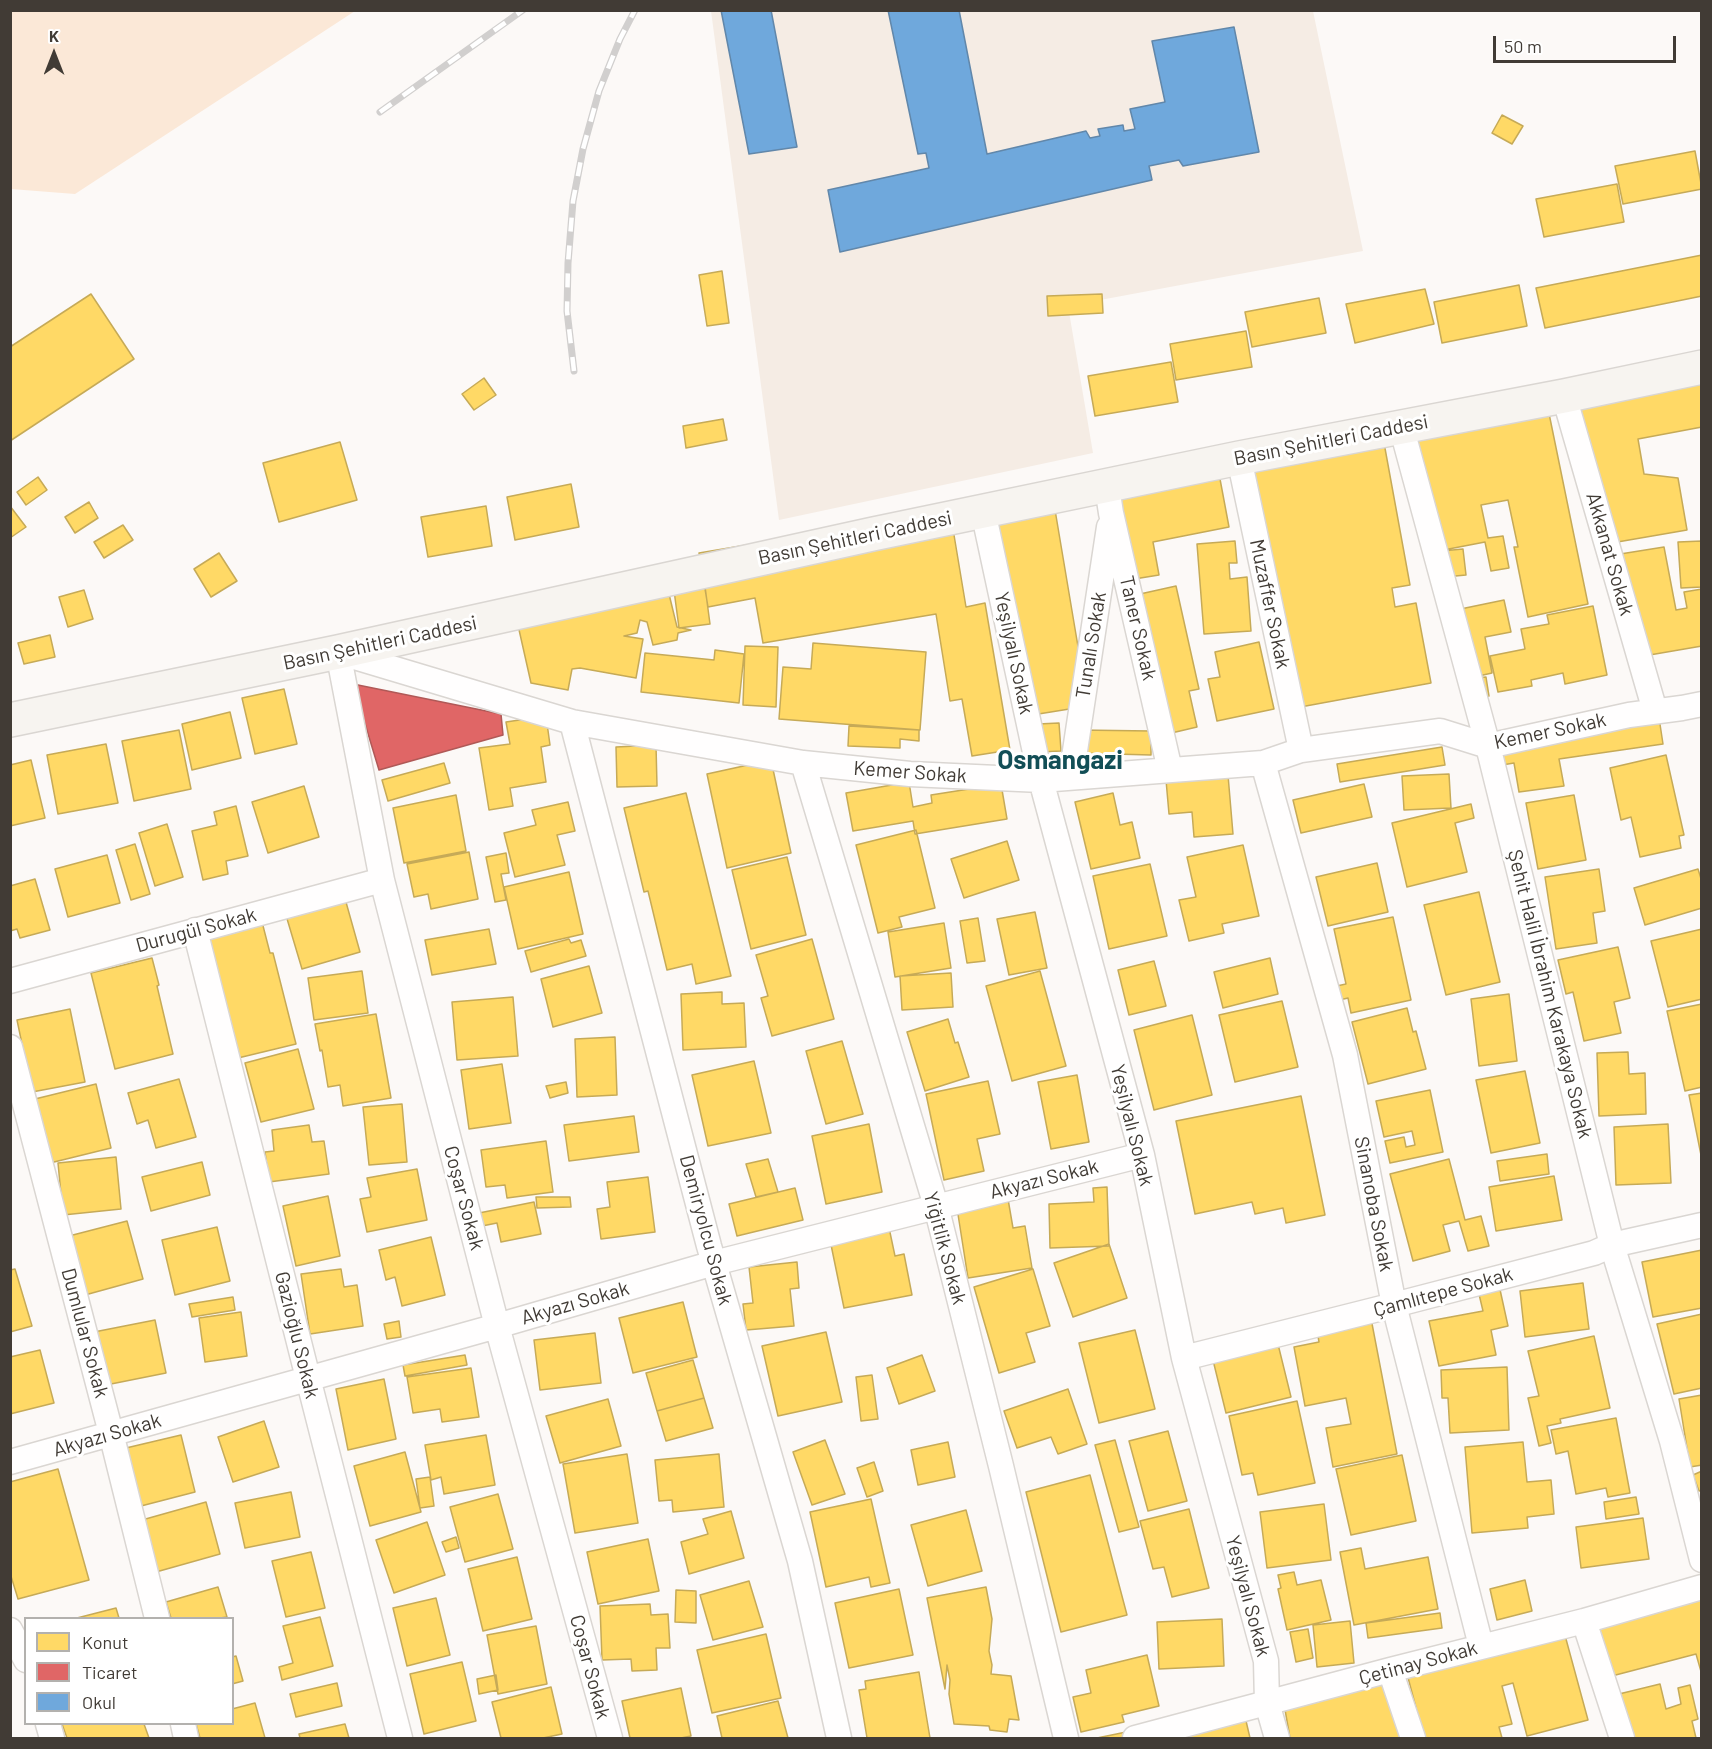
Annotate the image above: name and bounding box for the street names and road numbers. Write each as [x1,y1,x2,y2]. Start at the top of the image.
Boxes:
street label: Basın Şehitleri Caddesi [1232,409,1430,471]
street label: Akkanat Sokak [1581,490,1639,618]
street label: Basın Şehitleri Caddesi [756,506,954,570]
street label: Muzaffer Sokak [1245,537,1295,671]
street label: Taner Sokak [1114,573,1162,683]
street label: Yeşilyalı Sokak [989,590,1039,716]
street label: Tunalı Sokak [1071,590,1111,700]
street label: Basın Şehitleri Caddesi [281,611,479,675]
street label: Kemer Sokak [1492,707,1608,755]
street label: Kemer Sokak [853,756,967,788]
street label: Şehit Halil İbrahim Karakaya Sokak [1502,847,1598,1141]
street label: Durugül Sokak [133,902,259,958]
street label: Yeşilyalı Sokak [1105,1062,1159,1188]
street label: Sinanoba Sokak [1349,1134,1399,1274]
street label: Coşar Sokak [439,1143,489,1253]
street label: Demiryolcu Sokak [674,1152,738,1308]
street label: Akyazı Sokak [987,1154,1101,1204]
street label: Yiğitlik Sokak [918,1189,972,1307]
street label: Çamlıtepe Sokak [1371,1262,1515,1322]
street label: Dumlular Sokak [56,1265,114,1401]
street label: Gazioğlu Sokak [270,1269,324,1401]
street label: Akyazı Sokak [518,1276,632,1330]
street label: Akyazı Sokak [50,1408,164,1462]
street label: Yeşilyalı Sokak [1220,1533,1276,1659]
street label: Coşar Sokak [565,1612,615,1722]
street label: Çetinay Sokak [1356,1636,1480,1690]

